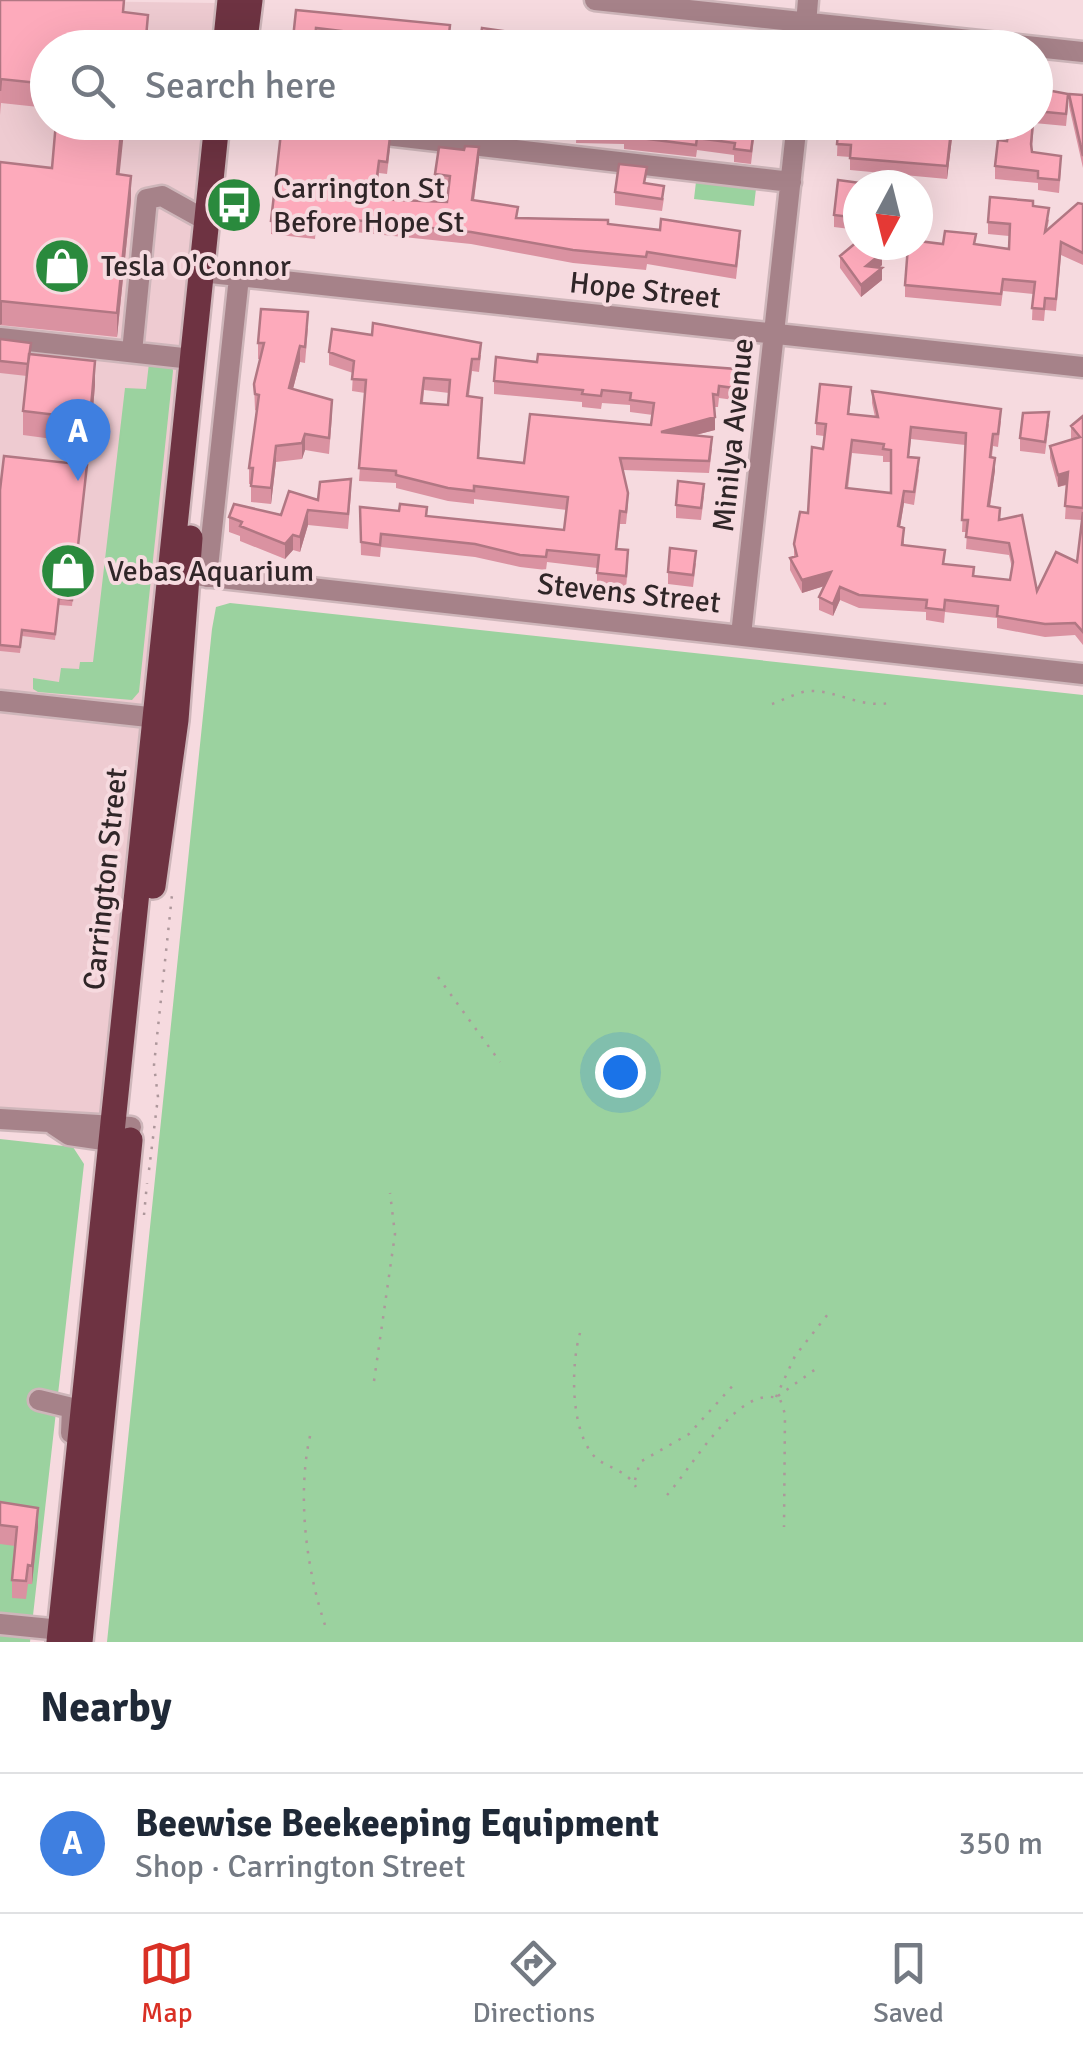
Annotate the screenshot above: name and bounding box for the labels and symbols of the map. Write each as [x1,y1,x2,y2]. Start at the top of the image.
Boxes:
place label: Carrington St Before Hope St [273,170,464,241]
north arrow [843,170,933,260]
bus stop icon: Carrington St Before Hope St [204,175,264,235]
shop icon: Tesla O'Connor [32,236,92,296]
place label: Tesla O'Connor [101,248,291,285]
street label: Hope Street [568,264,722,317]
street label: Minilya Avenue [705,336,762,534]
pin: A [46,398,110,481]
shop icon: Vebas Aquarium [38,541,98,601]
place label: Vebas Aquarium [107,553,314,590]
street label: Stevens Street [535,565,722,622]
street label: Carrington Street [75,766,136,992]
your location [595,1047,646,1098]

